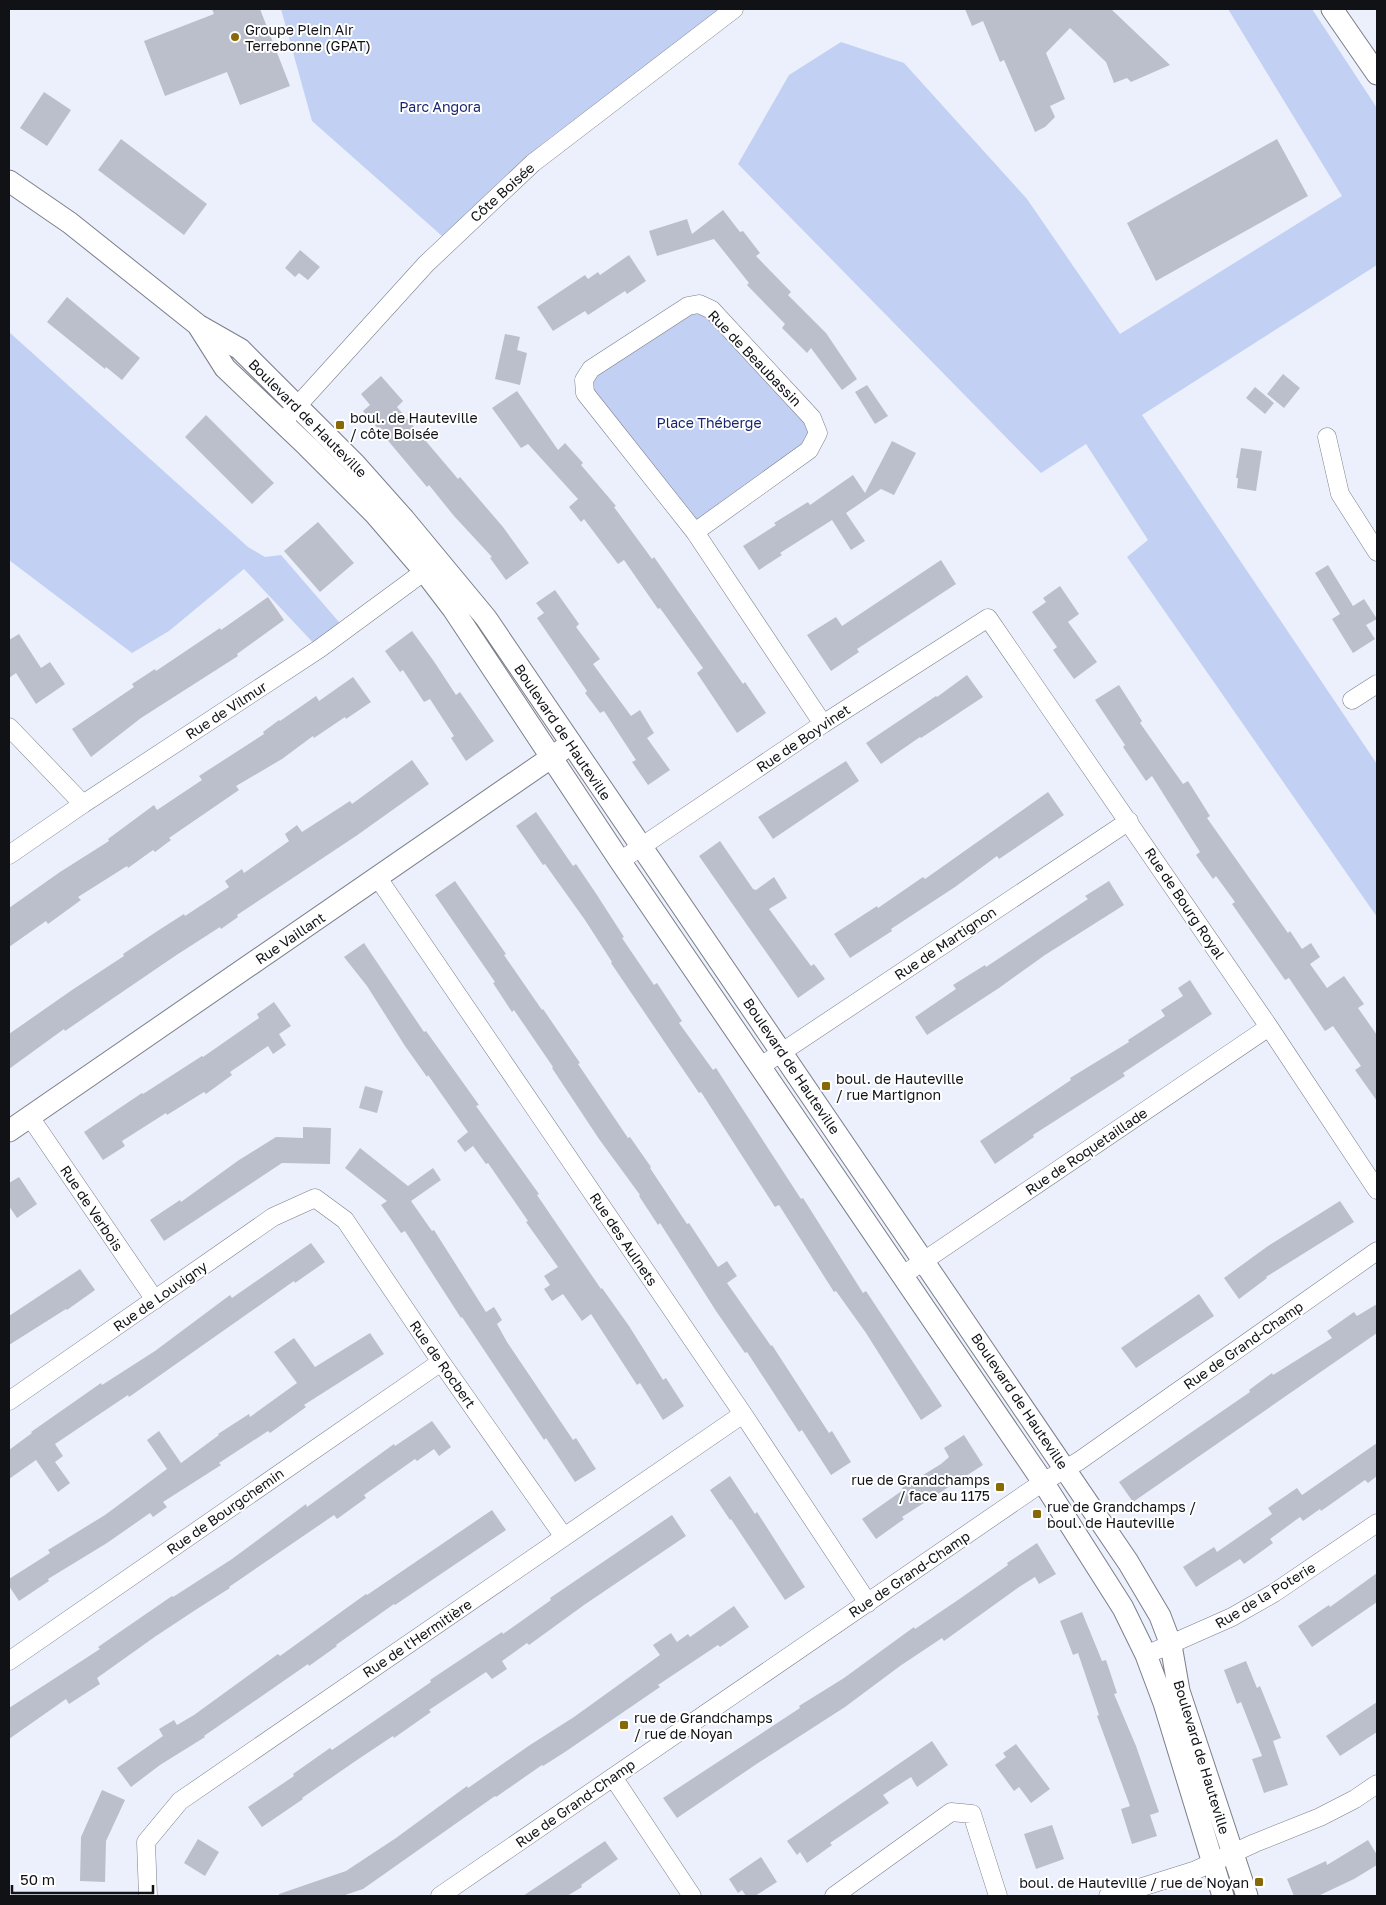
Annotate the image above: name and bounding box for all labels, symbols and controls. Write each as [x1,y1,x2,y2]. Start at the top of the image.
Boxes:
place label: Groupe Plein Air Terrebonne (GPAT) [245,21,371,54]
marker: Groupe Plein Air Terrebonne (GPAT) [229,31,241,43]
park label: Parc Angora [399,98,481,115]
street label: Côte Boisée [466,159,538,225]
street label: Rue de Beaubassin [705,306,805,410]
street label: Boulevard de Hauteville [245,355,371,481]
place label: boul. de Hauteville / côte Boisée [350,409,478,442]
park label: Place Théberge [657,414,762,431]
marker: boul. de Hauteville / côte Boisée [334,419,346,431]
street label: Boulevard de Hauteville [511,661,615,803]
street label: Rue de Vilmur [182,677,270,743]
street label: Rue de Boyvinet [753,700,853,776]
street label: Rue de Bourg Royal [1141,844,1229,962]
street label: Rue de Martignon [891,903,999,983]
street label: Rue Vaillant [252,908,328,968]
street label: Boulevard de Hauteville [740,995,844,1137]
place label: boul. de Hauteville / rue Martignon [836,1070,964,1103]
marker: boul. de Hauteville / rue Martignon [820,1080,832,1092]
street label: Rue de Roquetaillade [1022,1104,1150,1198]
street label: Rue de Verbois [57,1162,127,1254]
street label: Rue des Aulnets [587,1189,661,1289]
street label: Rue de Louvigny [110,1257,210,1335]
street label: Rue de Grand-Champ [1180,1297,1306,1393]
street label: Rue de Rocbert [406,1317,480,1411]
street label: Boulevard de Hauteville [968,1330,1072,1472]
street label: Rue de Bourgchemin [163,1464,287,1558]
place label: rue de Grandchamps / face au 1175 [851,1471,990,1504]
marker: rue de Grandchamps / face au 1175 [994,1481,1006,1493]
place label: rue de Grandchamps / boul. de Hauteville [1047,1498,1196,1531]
marker: rue de Grandchamps / boul. de Hauteville [1031,1508,1043,1520]
street label: Rue de Grand-Champ [845,1527,973,1621]
street label: Rue de la Poterie [1212,1558,1318,1632]
street label: Rue de l'Hermitière [359,1595,475,1681]
street label: Boulevard de Hauteville [1170,1678,1234,1836]
place label: rue de Grandchamps / rue de Noyan [634,1709,773,1742]
marker: rue de Grandchamps / rue de Noyan [618,1719,630,1731]
street label: Rue de Grand-Champ [512,1755,638,1851]
scale bar [12,1862,154,1894]
text: 50 m [20,1870,55,1888]
place label: boul. de Hauteville / rue de Noyan [1019,1874,1249,1891]
marker: boul. de Hauteville / rue de Noyan [1253,1876,1265,1888]

